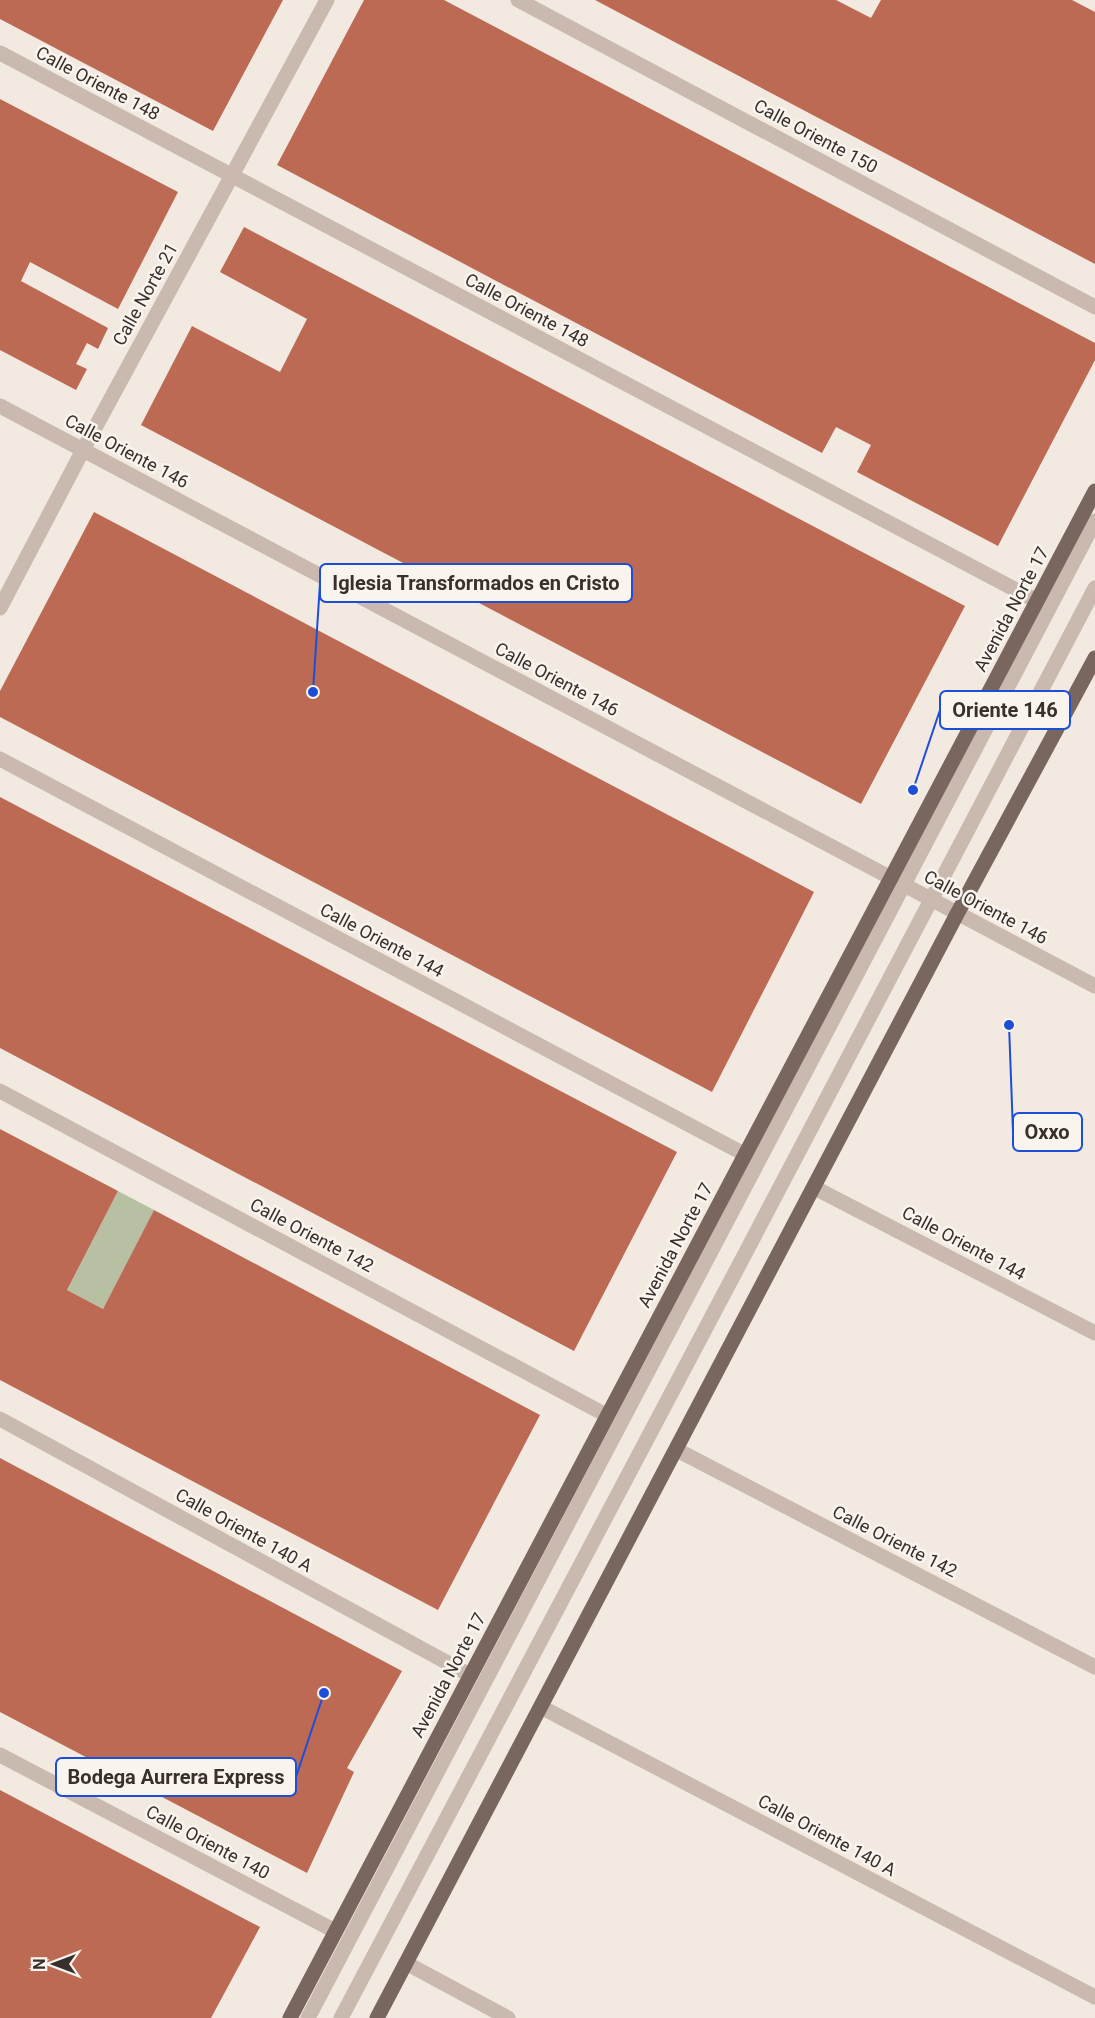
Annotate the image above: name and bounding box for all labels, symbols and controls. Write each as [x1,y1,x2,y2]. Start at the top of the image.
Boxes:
street label: Calle Oriente 148 [33,42,163,124]
street label: Calle Oriente 150 [751,95,881,177]
street label: Calle Norte 21 [108,239,182,349]
street label: Calle Oriente 148 [462,269,592,351]
street label: Calle Oriente 146 [62,410,192,492]
street label: Avenida Norte 17 [969,543,1053,675]
callout: Iglesia Transformados en Cristo [320,564,632,602]
text: Iglesia Transformados en Cristo [332,571,620,595]
street label: Calle Oriente 146 [492,638,622,720]
callout: Oriente 146 [940,691,1070,729]
text: Oriente 146 [952,698,1058,722]
street label: Calle Oriente 146 [921,866,1051,948]
street label: Calle Oriente 144 [317,899,447,981]
callout: Oxxo [1013,1113,1082,1151]
text: Oxxo [1024,1120,1070,1144]
street label: Avenida Norte 17 [633,1179,717,1311]
street label: Calle Oriente 142 [247,1194,377,1276]
street label: Calle Oriente 144 [899,1202,1029,1284]
street label: Calle Oriente 140 A [172,1484,316,1576]
street label: Calle Oriente 142 [829,1501,961,1581]
street label: Avenida Norte 17 [406,1609,490,1741]
callout: Bodega Aurrera Express [56,1758,296,1796]
text: Bodega Aurrera Express [68,1765,284,1789]
street label: Calle Oriente 140 A [754,1790,900,1880]
street label: Calle Oriente 140 [143,1801,273,1883]
north arrow [24,1934,84,1994]
text: N [30,1958,49,1970]

